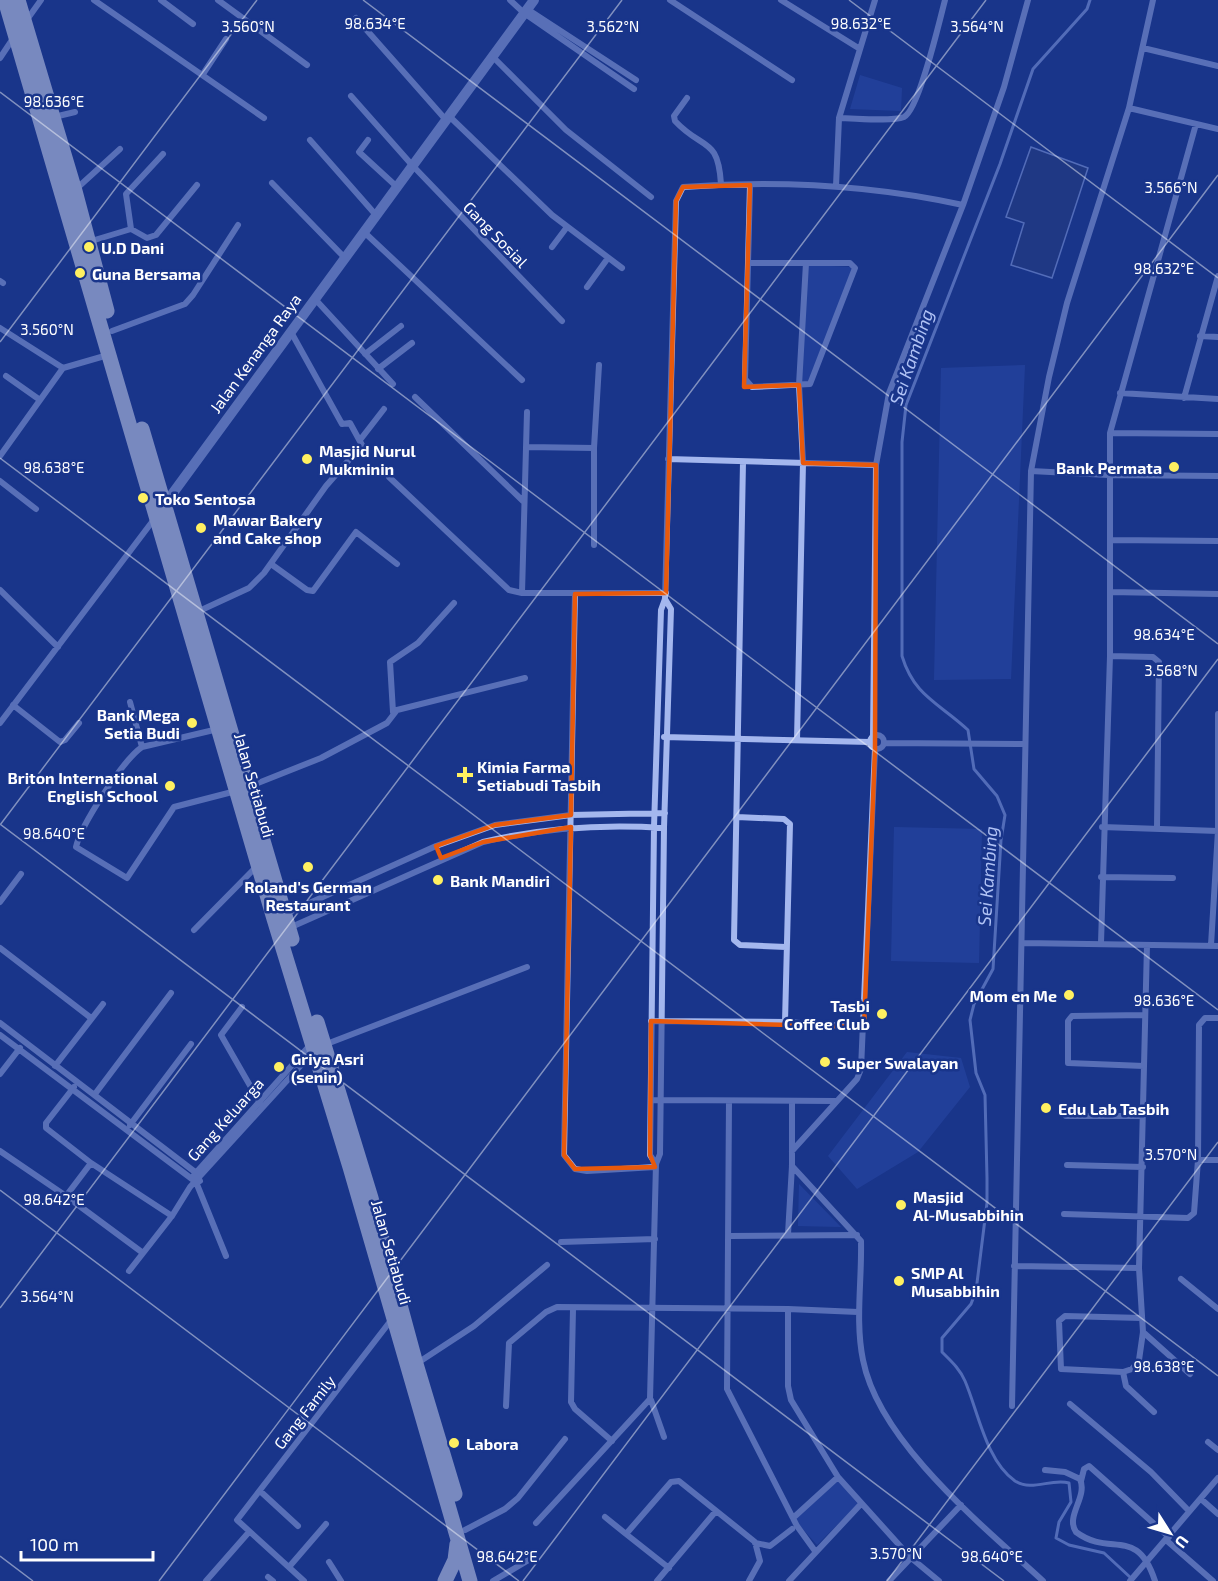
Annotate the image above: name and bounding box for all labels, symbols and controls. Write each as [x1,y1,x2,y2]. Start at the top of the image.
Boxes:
text: 98.634°E [344,14,406,32]
text: 98.632°E [831,14,891,32]
text: 3.560°N [221,17,275,35]
text: 3.562°N [587,17,639,35]
text: 3.564°N [950,17,1004,35]
text: 98.636°E [24,92,84,110]
text: 3.566°N [1145,178,1198,196]
street label: Gang Sosial [460,197,532,271]
place label: U.D Dani [101,238,164,257]
marker: U.D Dani [82,240,96,254]
text: 98.632°E [1134,259,1194,277]
place label: Guna Bersama [92,264,201,283]
marker: Guna Bersama [73,266,87,280]
street label: Jalan Kenanga Raya [205,290,305,416]
water label: Sei Kambing [884,306,938,408]
text: 3.560°N [20,320,74,338]
place label: Masjid Nurul Mukminin [319,441,416,478]
marker: Masjid Nurul Mukminin [300,452,314,466]
text: 98.638°E [24,458,85,476]
place label: Bank Permata [1056,458,1162,477]
marker: Bank Permata [1167,460,1181,474]
place label: Toko Sentosa [155,489,256,508]
marker: Toko Sentosa [136,491,150,505]
place label: Mawar Bakery and Cake shop [213,510,322,547]
marker: Mawar Bakery and Cake shop [194,521,208,535]
text: 98.634°E [1133,625,1195,643]
text: 3.568°N [1144,661,1198,679]
place label: Bank Mega Setia Budi [97,705,180,742]
marker: Bank Mega Setia Budi [185,716,199,730]
street label: Jalan Setiabudi [231,730,279,840]
place label: Kimia Farma Setiabudi Tasbih [477,757,601,794]
place label: Briton International English School [8,768,159,805]
marker: Kimia Farma Setiabudi Tasbih [458,768,472,782]
marker: Briton International English School [163,779,177,793]
text: 98.640°E [23,824,85,842]
water label: Sei Kambing [973,825,1001,927]
marker: Roland's German Restaurant [301,860,315,874]
place label: Bank Mandiri [450,871,550,890]
marker: Bank Mandiri [431,873,445,887]
place label: Roland's German Restaurant [244,877,372,914]
place label: Mom en Me [970,986,1057,1005]
marker: Mom en Me [1062,988,1076,1002]
text: 98.636°E [1134,991,1194,1009]
place label: Tasbi Coffee Club [784,996,870,1033]
marker: Tasbi Coffee Club [875,1007,889,1021]
place label: Griya Asri (senin) [291,1049,364,1086]
place label: Super Swalayan [837,1053,958,1073]
marker: Super Swalayan [818,1055,832,1069]
marker: Griya Asri (senin) [272,1060,286,1074]
street label: Gang Keluarga [183,1074,267,1164]
place label: Edu Lab Tasbih [1058,1099,1169,1118]
marker: Edu Lab Tasbih [1039,1101,1053,1115]
text: 3.570°N [1145,1145,1197,1163]
place label: Masjid Al-Musabbihin [913,1187,1024,1224]
text: 98.642°E [23,1190,85,1208]
street label: Jalan Setiabudi [368,1197,416,1307]
marker: Masjid Al-Musabbihin [894,1198,908,1212]
place label: SMP Al Musabbihin [911,1263,1000,1300]
marker: SMP Al Musabbihin [892,1274,906,1288]
text: 3.564°N [20,1287,74,1305]
text: 98.638°E [1134,1357,1195,1375]
street label: Gang Family [269,1371,339,1453]
place label: Labora [466,1434,519,1453]
marker: Labora [447,1436,461,1450]
north arrow [1140,1503,1200,1563]
scale bar [21,1524,153,1562]
text: U [1171,1532,1193,1552]
text: 100 m [30,1533,79,1555]
text: 3.570°N [870,1544,922,1562]
text: 98.642°E [476,1547,538,1565]
text: 98.640°E [961,1547,1023,1565]

